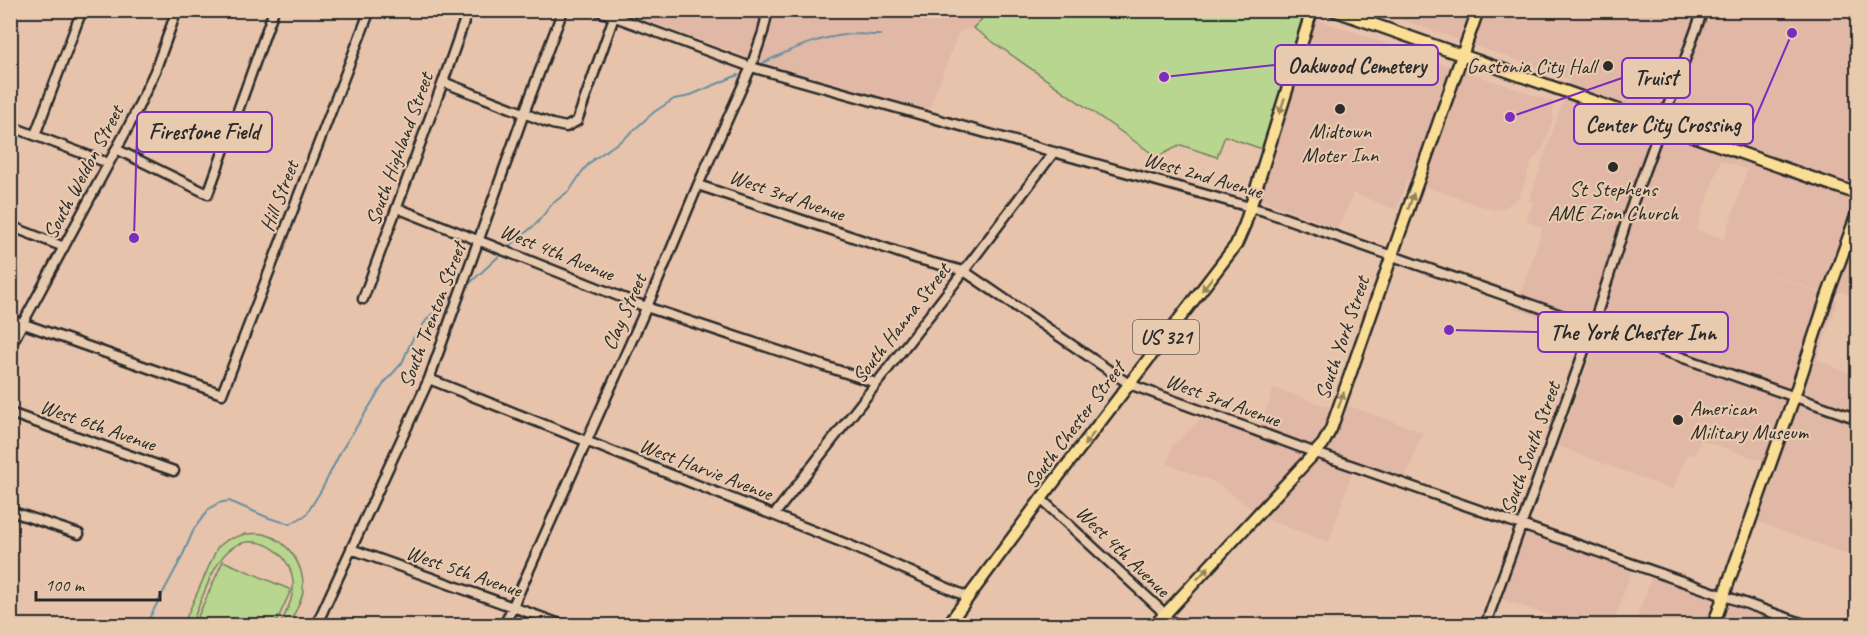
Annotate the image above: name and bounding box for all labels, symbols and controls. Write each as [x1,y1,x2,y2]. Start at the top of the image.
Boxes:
callout: Oakwood Cemetery [1275,45,1438,85]
text: Oakwood Cemetery [1288,52,1429,80]
place label: Gastonia City Hall [1467,53,1599,79]
callout: Truist [1622,58,1690,98]
marker: Gastonia City Hall [1601,59,1615,73]
text: Truist [1634,64,1682,92]
street label: South Highland Street [359,67,439,229]
one-way arrow [1277,97,1286,115]
street label: South Weldon Street [37,99,130,243]
marker: Midtown Moter Inn [1333,102,1347,116]
callout: Center City Crossing [1574,104,1753,144]
text: Center City Crossing [1585,111,1743,139]
callout: Firestone Field [137,112,272,152]
text: Firestone Field [149,118,263,146]
place label: Midtown Moter Inn [1302,118,1379,168]
street label: West 2nd Avenue [1141,146,1266,205]
street label: Hill Street [254,155,305,235]
marker: St Stephens AME Zion Church [1606,160,1620,174]
street label: West 3rd Avenue [726,163,849,227]
place label: St Stephens AME Zion Church [1548,176,1680,226]
one-way arrow [1407,192,1417,210]
street label: West 4th Avenue [496,217,619,287]
street label: South Trenton Street [392,236,473,391]
street label: South Hanna Street [846,256,957,388]
street label: Clay Street [596,268,653,354]
street label: South York Street [1309,271,1376,403]
one-way arrow [1201,276,1213,291]
callout: The York Chester Inn [1538,312,1728,352]
text: The York Chester Inn [1550,319,1718,347]
road number: US 321 [1133,320,1199,354]
street label: South Chester Street [1018,354,1132,494]
street label: West 3rd Avenue [1162,367,1285,433]
street label: South South Street [1494,376,1567,518]
one-way arrow [1336,391,1346,409]
street label: West 6th Avenue [37,393,160,457]
place label: American Military Museum [1690,395,1810,445]
marker: American Military Museum [1671,413,1685,427]
one-way arrow [1082,431,1095,447]
street label: West Harvie Avenue [636,432,778,507]
street label: West 4th Avenue [1071,500,1176,603]
street label: West 5th Avenue [403,539,526,603]
scale bar [36,564,160,602]
one-way arrow [1196,566,1210,581]
text: 100 m [45,574,86,596]

